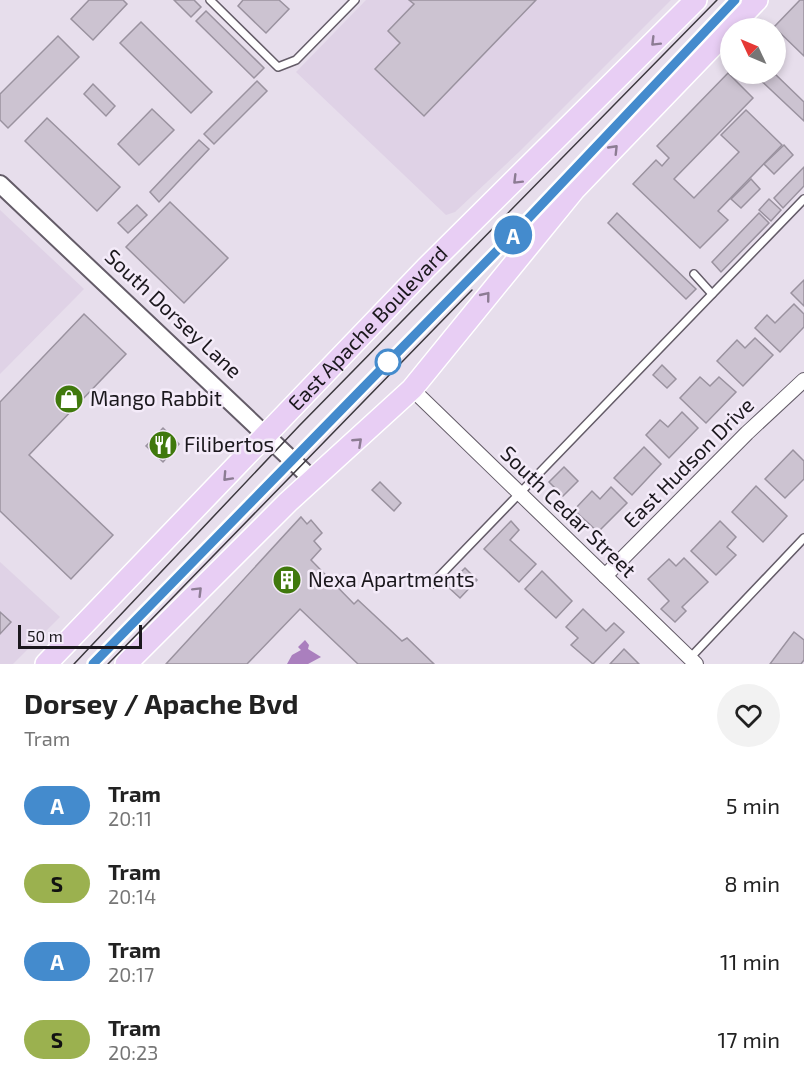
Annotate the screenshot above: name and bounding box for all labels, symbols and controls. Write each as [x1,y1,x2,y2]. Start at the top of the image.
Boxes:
north arrow [720,18,786,84]
map controls [720,18,786,84]
one-way arrow [651,34,662,45]
one-way arrow [607,145,618,156]
one-way arrow [513,173,524,183]
line badge: A [494,216,532,254]
text: A [506,223,520,248]
street label: East Apache Boulevard [282,240,452,415]
street label: South Dorsey Lane [100,243,248,383]
one-way arrow [479,291,490,302]
unlabelled marker [375,349,401,375]
shop icon: Mango Rabbit [53,383,85,415]
place label: Mango Rabbit [90,385,222,410]
street label: East Hudson Drive [618,392,758,532]
restaurant icon: Filibertos [147,429,179,461]
place label: Filibertos [184,431,274,456]
one-way arrow [350,438,361,449]
street label: South Cedar Street [496,440,642,582]
one-way arrow [223,469,234,480]
building icon: Nexa Apartments [271,564,303,596]
place label: Nexa Apartments [308,566,475,591]
one-way arrow [191,588,202,599]
scale bar [18,622,142,650]
text: 50 m [27,626,63,645]
button: heart [717,684,780,747]
text: Dorsey / Apache Bvd [24,686,299,720]
text: Tram [24,726,70,750]
text: Tram [108,780,161,806]
text: 5 min [726,792,780,818]
text: A [50,793,64,818]
text: 20:11 [108,806,152,830]
text: Tram [108,858,161,884]
text: 8 min [724,870,780,896]
text: S [51,871,63,896]
text: 20:14 [108,884,156,908]
text: Tram [108,936,161,962]
text: 11 min [720,948,780,974]
text: A [50,949,64,974]
text: 20:17 [108,962,154,986]
text: Tram [108,1014,161,1040]
text: 17 min [718,1026,780,1052]
text: S [51,1027,63,1052]
text: 20:23 [108,1040,158,1064]

